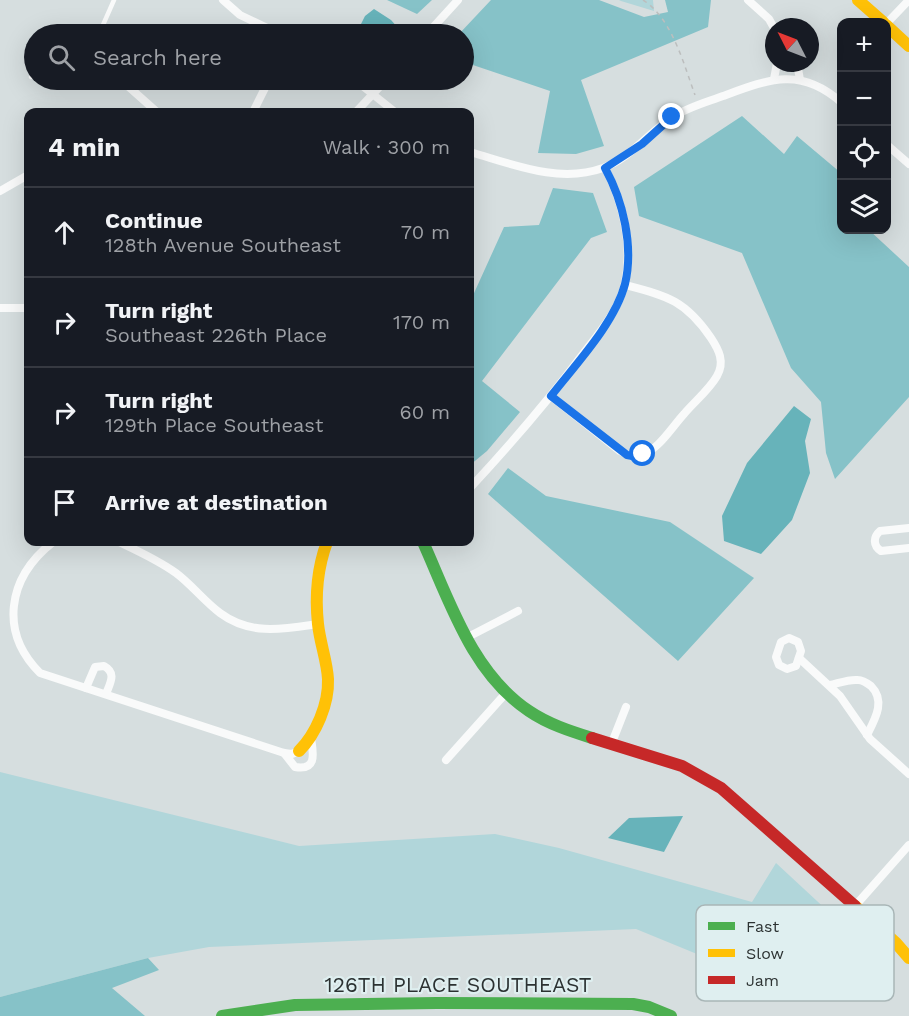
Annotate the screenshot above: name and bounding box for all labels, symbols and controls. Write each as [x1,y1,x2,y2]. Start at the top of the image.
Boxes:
north arrow [765,18,819,72]
map controls [837,18,891,234]
button: + [837,18,891,72]
search box [24,24,474,90]
icon: search [45,41,78,74]
text: Search here [93,45,222,70]
button: − [837,72,891,126]
route end [658,103,684,129]
button: locate [837,126,891,180]
text: 4 min [48,132,120,162]
text: Walk · 300 m [323,135,450,159]
button: layers [837,180,891,234]
text: Continue [105,208,203,233]
icon: ahead [48,216,81,249]
text: 70 m [401,220,450,244]
text: 128th Avenue Southeast [105,233,341,257]
text: Turn right [105,298,212,323]
icon: right [48,306,81,339]
text: 170 m [393,310,450,334]
text: Southeast 226th Place [105,323,327,347]
text: Turn right [105,388,212,413]
icon: right [48,396,81,429]
text: 60 m [400,400,450,424]
text: 129th Place Southeast [105,413,323,437]
route start [629,440,655,466]
icon: arrive [48,486,81,519]
text: Arrive at destination [105,490,328,515]
legend [696,905,894,1001]
text: Fast [746,917,779,936]
text: Slow [746,944,784,963]
text: Jam [746,971,779,990]
street label: 126TH PLACE SOUTHEAST [325,972,592,997]

